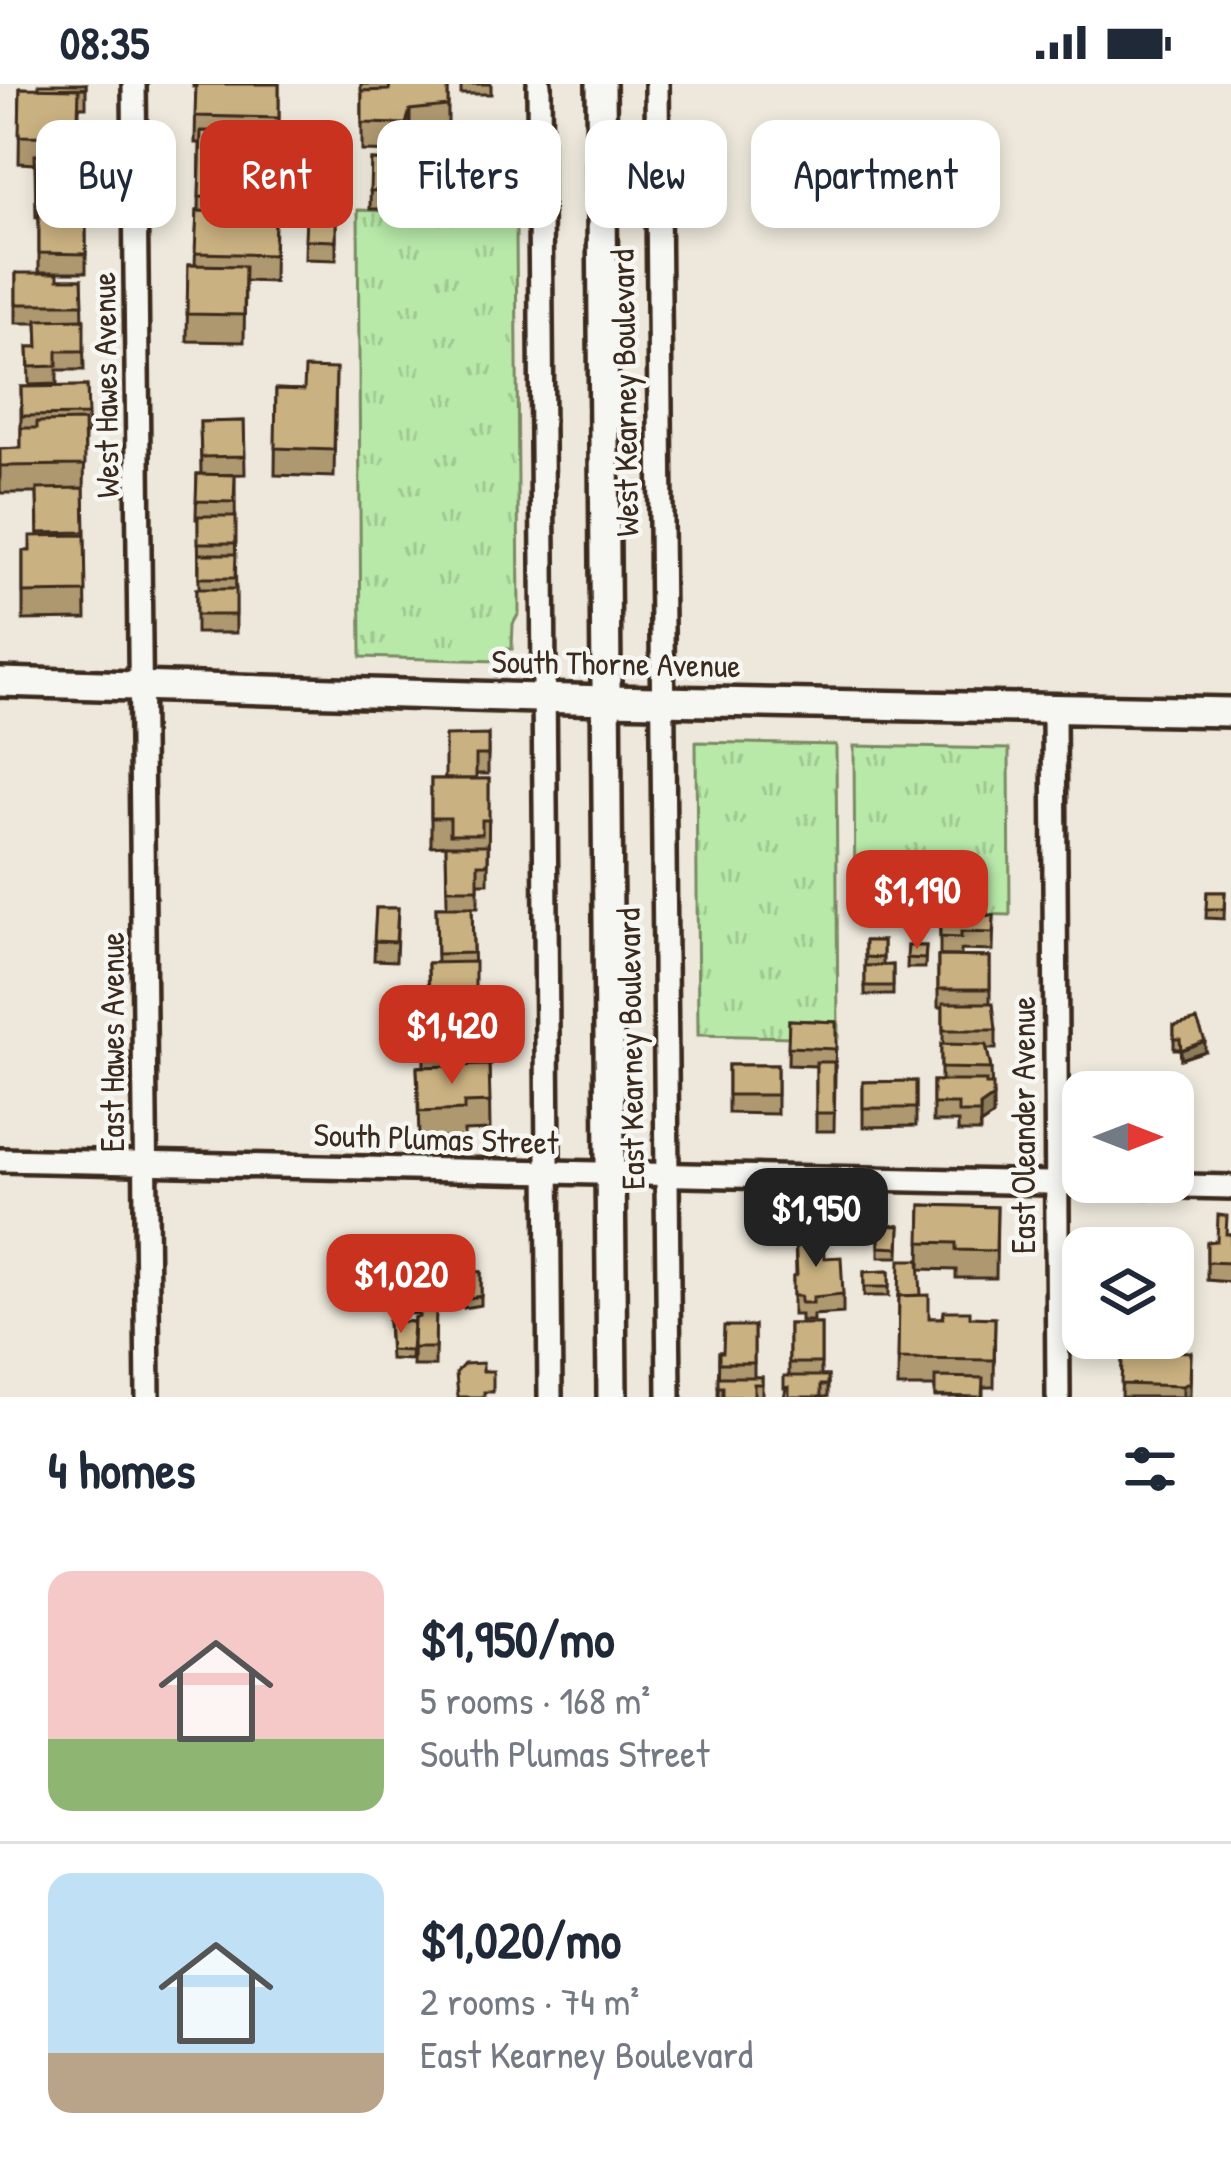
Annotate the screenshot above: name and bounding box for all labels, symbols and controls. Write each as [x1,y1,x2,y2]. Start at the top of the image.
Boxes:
text: 08:35 [60,12,149,73]
chip: Buy [36,120,176,228]
chip: Rent [200,120,353,228]
chip: Filters [377,120,561,228]
chip: New [585,120,727,228]
chip: Apartment [751,120,1000,228]
street label: West Kearney Boulevard [599,249,650,537]
street label: West Hawes Avenue [81,272,129,498]
street label: South Thorne Avenue [491,639,741,687]
pin: $1,190 [819,850,1015,952]
text: $1,190 [873,862,961,915]
street label: East Kearney Boulevard [606,908,655,1190]
street label: East Hawes Avenue [90,932,134,1152]
pin: $1,420 [354,985,550,1087]
street label: East Oleander Avenue [1001,996,1045,1254]
text: $1,420 [406,997,498,1050]
north arrow [1062,1071,1194,1203]
map controls [1062,1071,1194,1359]
street label: South Plumas Street [313,1112,560,1164]
pin: $1,950 [718,1168,914,1270]
text: $1,950 [771,1180,861,1233]
button: layers [1062,1227,1194,1359]
pin: $1,020 [303,1234,499,1336]
text: $1,020 [353,1246,449,1299]
text: 4 homes [48,1435,195,1504]
icon: filters [1117,1436,1183,1502]
text: $1,950/mo [420,1604,615,1673]
icon: home [144,1619,288,1763]
text: 5 rooms · 168 m² [420,1673,650,1726]
text: South Plumas Street [420,1726,709,1779]
text: $1,020/mo [420,1905,621,1974]
icon: home [144,1921,288,2065]
text: 2 rooms · 74 m² [420,1974,639,2027]
text: East Kearney Boulevard [420,2027,753,2080]

